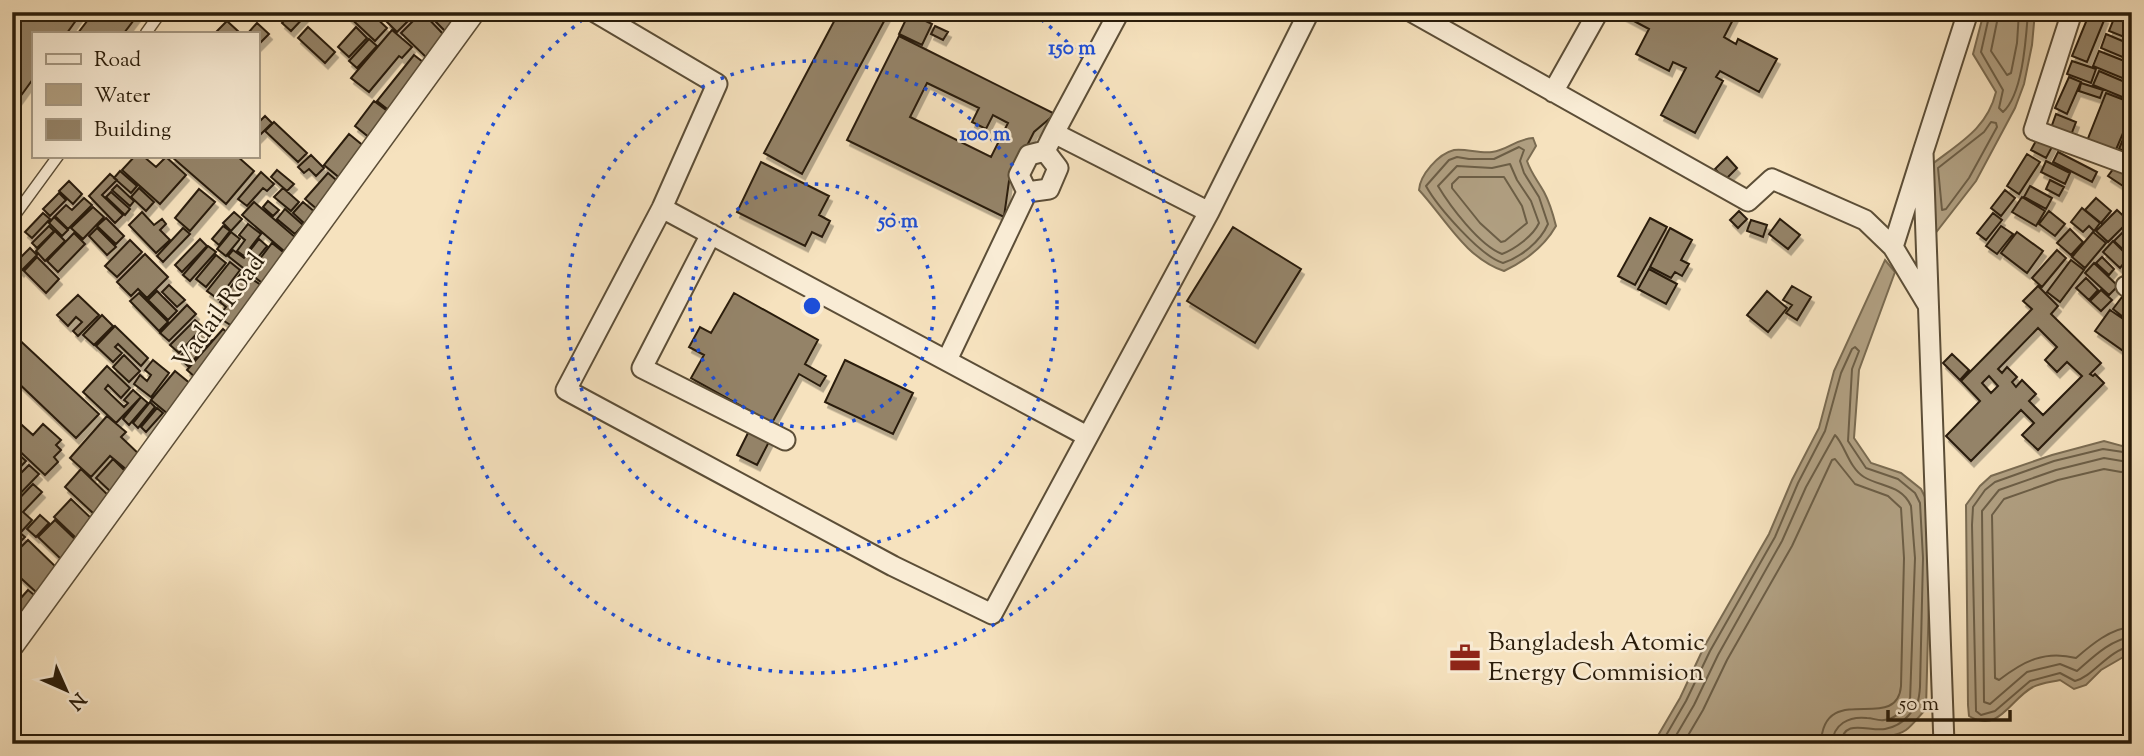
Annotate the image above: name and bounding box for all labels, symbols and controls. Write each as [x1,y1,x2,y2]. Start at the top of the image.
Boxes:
legend [32,32,259,158]
text: 150 m [1048,34,1096,64]
text: Road [94,46,141,76]
text: Water [94,82,151,112]
text: Building [94,116,171,146]
text: 100 m [960,120,1011,150]
text: 50 m [876,207,919,237]
street label: Vadail Road [165,246,275,378]
centre of rings [800,294,824,318]
place label: Bangladesh Atomic Energy Commision [1488,625,1705,692]
office icon: Bangladesh Atomic Energy Commision [1448,641,1482,675]
north arrow [32,654,102,724]
scale bar [1888,679,2011,723]
text: N [61,685,91,715]
text: 50 m [1898,690,1939,720]

